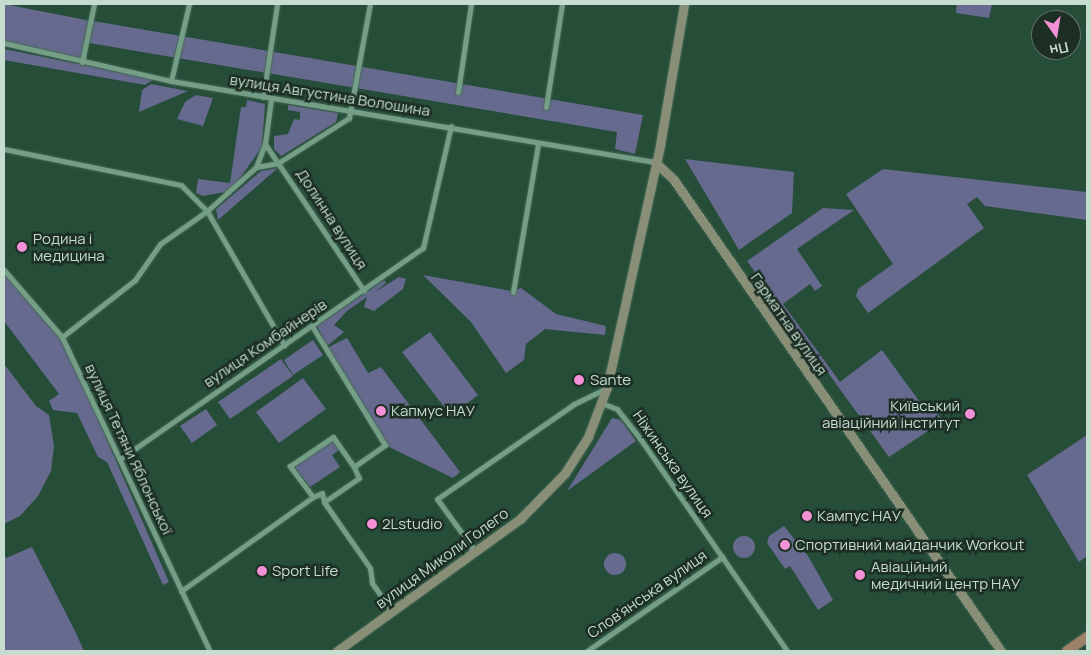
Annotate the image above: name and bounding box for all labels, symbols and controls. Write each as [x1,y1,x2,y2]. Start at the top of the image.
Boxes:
north arrow [1031,10,1081,60]
text: Пн [1048,38,1071,61]
street label: вулиця Августина Волошина [229,70,431,120]
street label: Долинна вулиця [293,165,371,273]
place label: Родина і медицина [33,229,105,264]
marker: Родина і медицина [15,240,29,254]
street label: Гарматна вулиця [747,269,831,379]
street label: вулиця Комбайнерів [200,295,330,391]
street label: вулиця Тетяни Яблонської [81,361,177,537]
place label: Sante [590,371,631,389]
marker: Sante [572,373,586,387]
place label: Київський авіаційний інститут [822,396,960,431]
place label: Капмус НАУ [391,402,475,420]
marker: Капмус НАУ [375,405,387,417]
street label: Ніжинська вулиця [629,407,717,521]
marker: Київський авіаційний інститут [964,408,976,420]
street label: вулиця Миколи Голего [372,504,512,612]
place label: Кампус НАУ [817,507,901,525]
marker: Кампус НАУ [801,510,813,522]
place label: 2Lstudio [382,515,442,533]
marker: 2Lstudio [366,518,378,530]
place label: Спортивний майданчик Workout [795,536,1024,554]
marker: Спортивний майданчик Workout [779,539,791,551]
street label: Слов'янська вулиця [584,546,710,642]
place label: Авіаційний медичний центр НАУ [871,557,1020,592]
place label: Sport Life [272,562,338,580]
marker: Sport Life [256,565,268,577]
marker: Авіаційний медичний центр НАУ [853,568,867,582]

